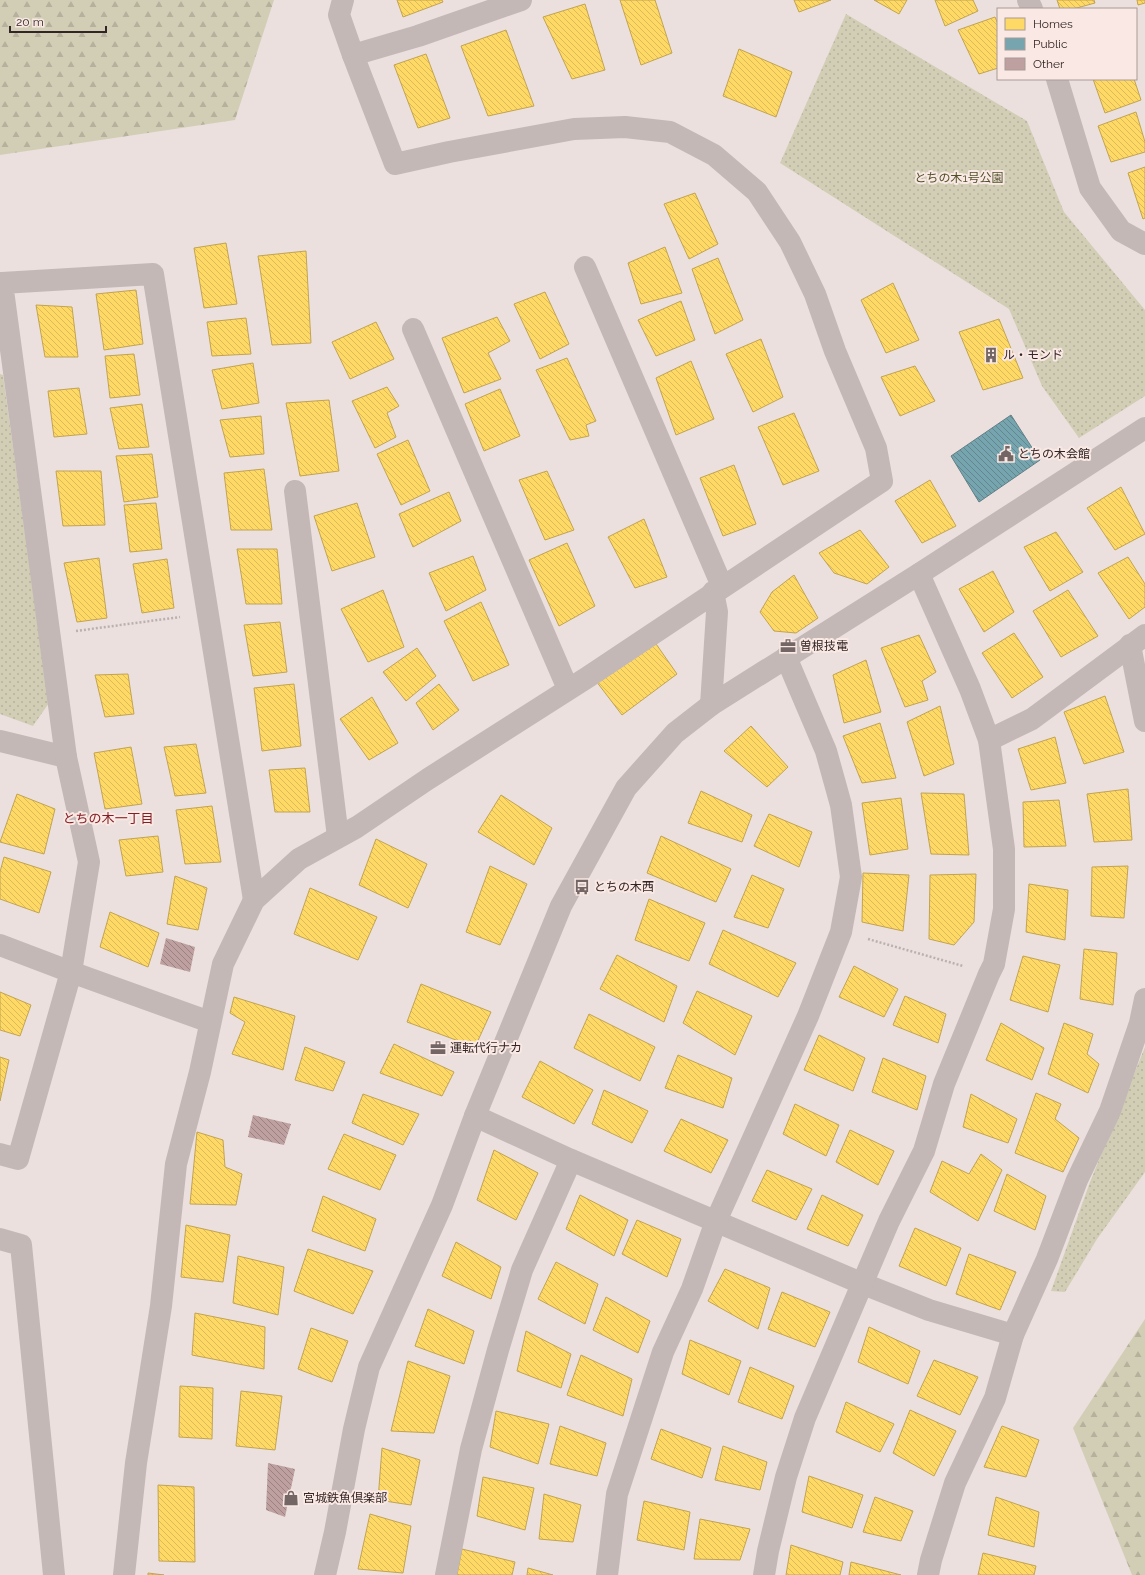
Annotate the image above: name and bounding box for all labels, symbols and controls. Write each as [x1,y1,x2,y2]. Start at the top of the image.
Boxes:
scale bar [10,8,106,34]
legend [997,8,1137,80]
text: 20 m [16,15,44,29]
text: Homes [1033,17,1073,31]
text: Public [1033,37,1068,51]
text: Other [1033,57,1065,71]
park label: とちの木1号公園 [914,171,1004,185]
building icon: ル・モンド [982,346,1000,364]
place label: ル・モンド [1003,348,1063,362]
public building icon: とちの木会館 [997,445,1015,463]
place label: とちの木会館 [1018,447,1090,461]
office icon: 曽根技電 [779,637,797,655]
place label: 曽根技電 [800,639,848,653]
district label: とちの木一丁目 [62,811,154,826]
bus stop icon: とちの木西 [573,878,591,896]
place label: とちの木西 [594,880,654,894]
office icon: 運転代行ナカ [429,1039,447,1057]
place label: 運転代行ナカ [450,1041,522,1055]
shop icon: 宮城鉄魚倶楽部 [282,1489,300,1507]
place label: 宮城鉄魚倶楽部 [303,1491,387,1505]

